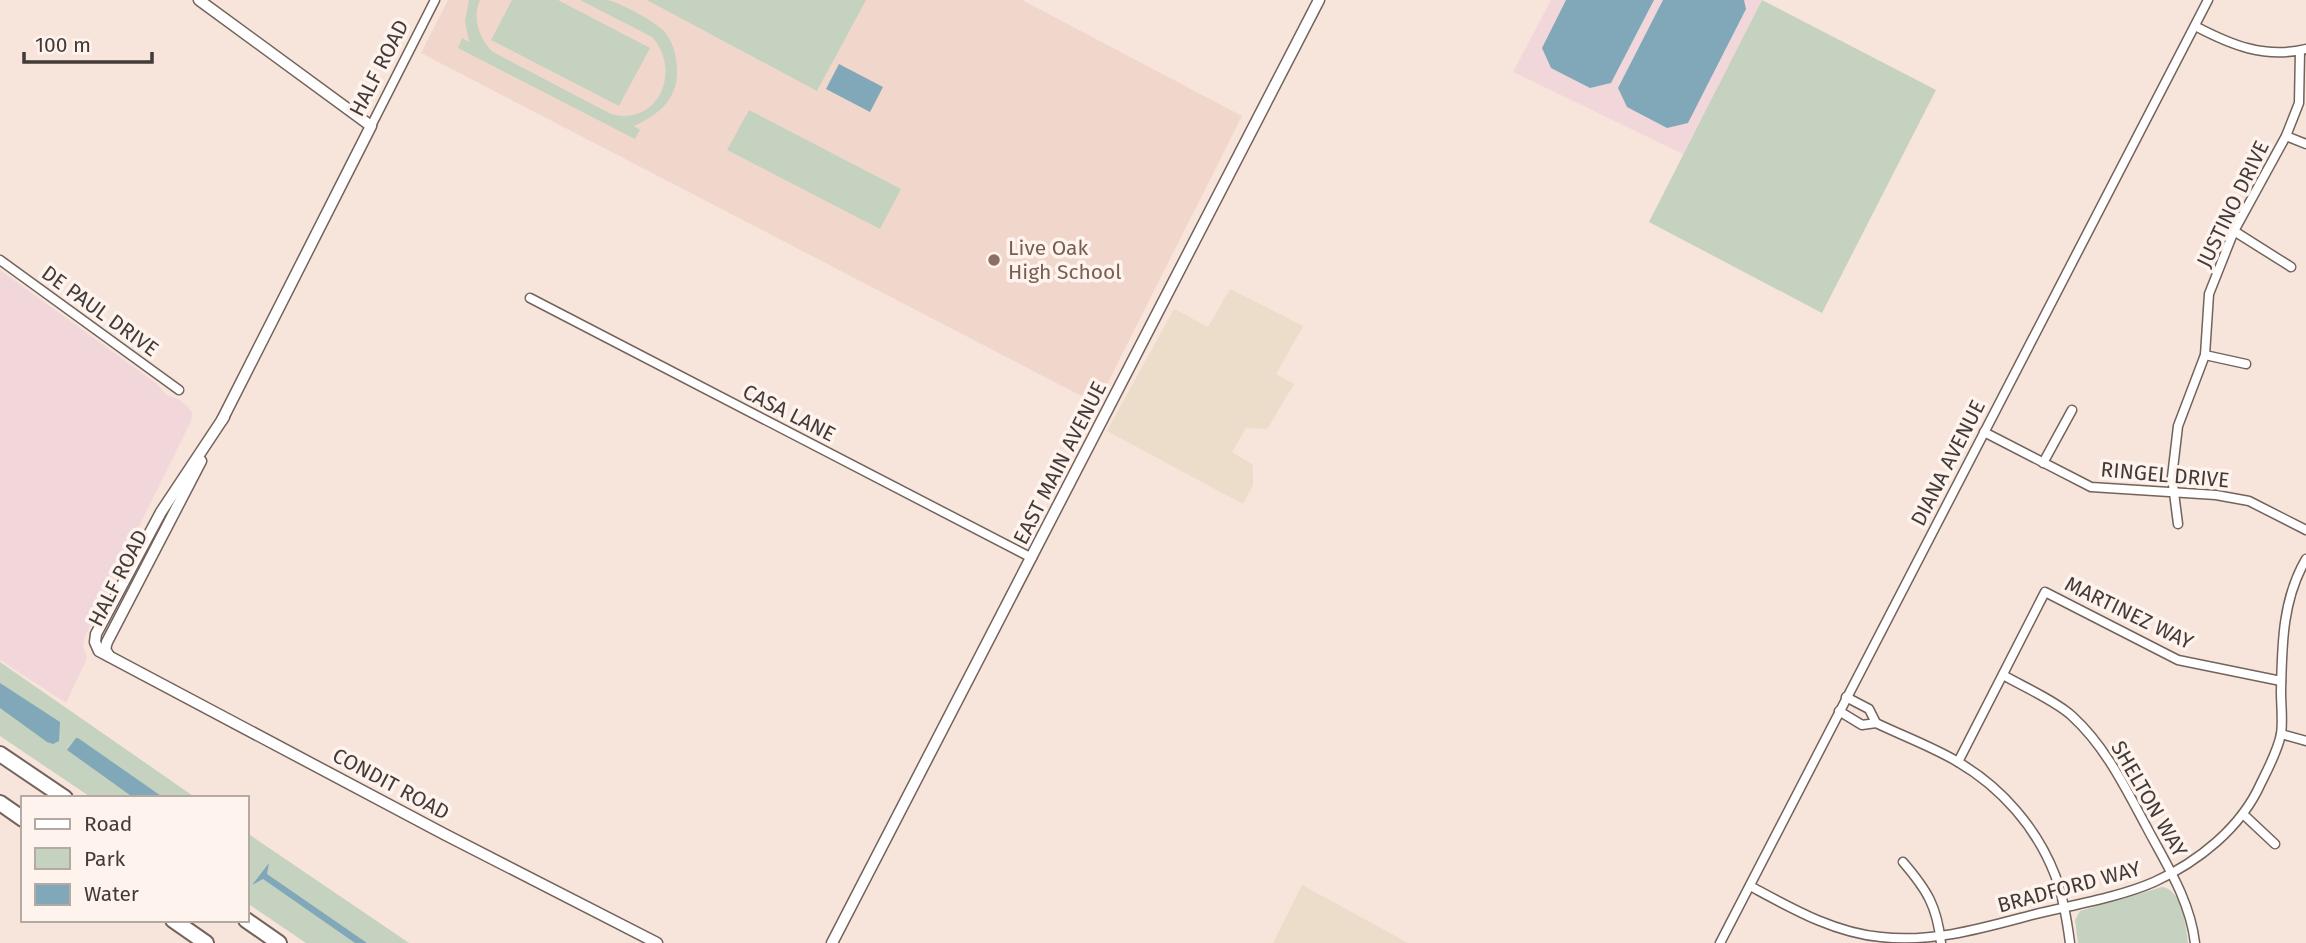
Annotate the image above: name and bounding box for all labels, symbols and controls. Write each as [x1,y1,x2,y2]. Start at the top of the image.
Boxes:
street label: HALF ROAD [344,15,414,121]
scale bar [24,21,152,65]
text: 100 m [35,32,91,58]
street label: JUSTINO DRIVE [2191,136,2275,272]
place label: Live Oak High School [1008,235,1121,285]
marker: Live Oak High School [986,252,1002,268]
street label: DE PAUL DRIVE [36,260,164,362]
street label: EAST MAIN AVENUE [1008,377,1112,549]
street label: CASA LANE [738,379,840,447]
street label: DIANA AVENUE [1905,396,1991,530]
street label: RINGEL DRIVE [2100,456,2230,494]
street label: HALF ROAD [83,525,153,631]
street label: MARTINEZ WAY [2061,571,2198,655]
street label: SHELTON WAY [2105,736,2193,862]
street label: CONDIT ROAD [328,742,454,826]
legend [21,796,248,922]
text: Road [84,811,132,837]
text: Park [84,846,126,872]
street label: BRADFORD WAY [1995,855,2144,919]
text: Water [84,881,139,907]

